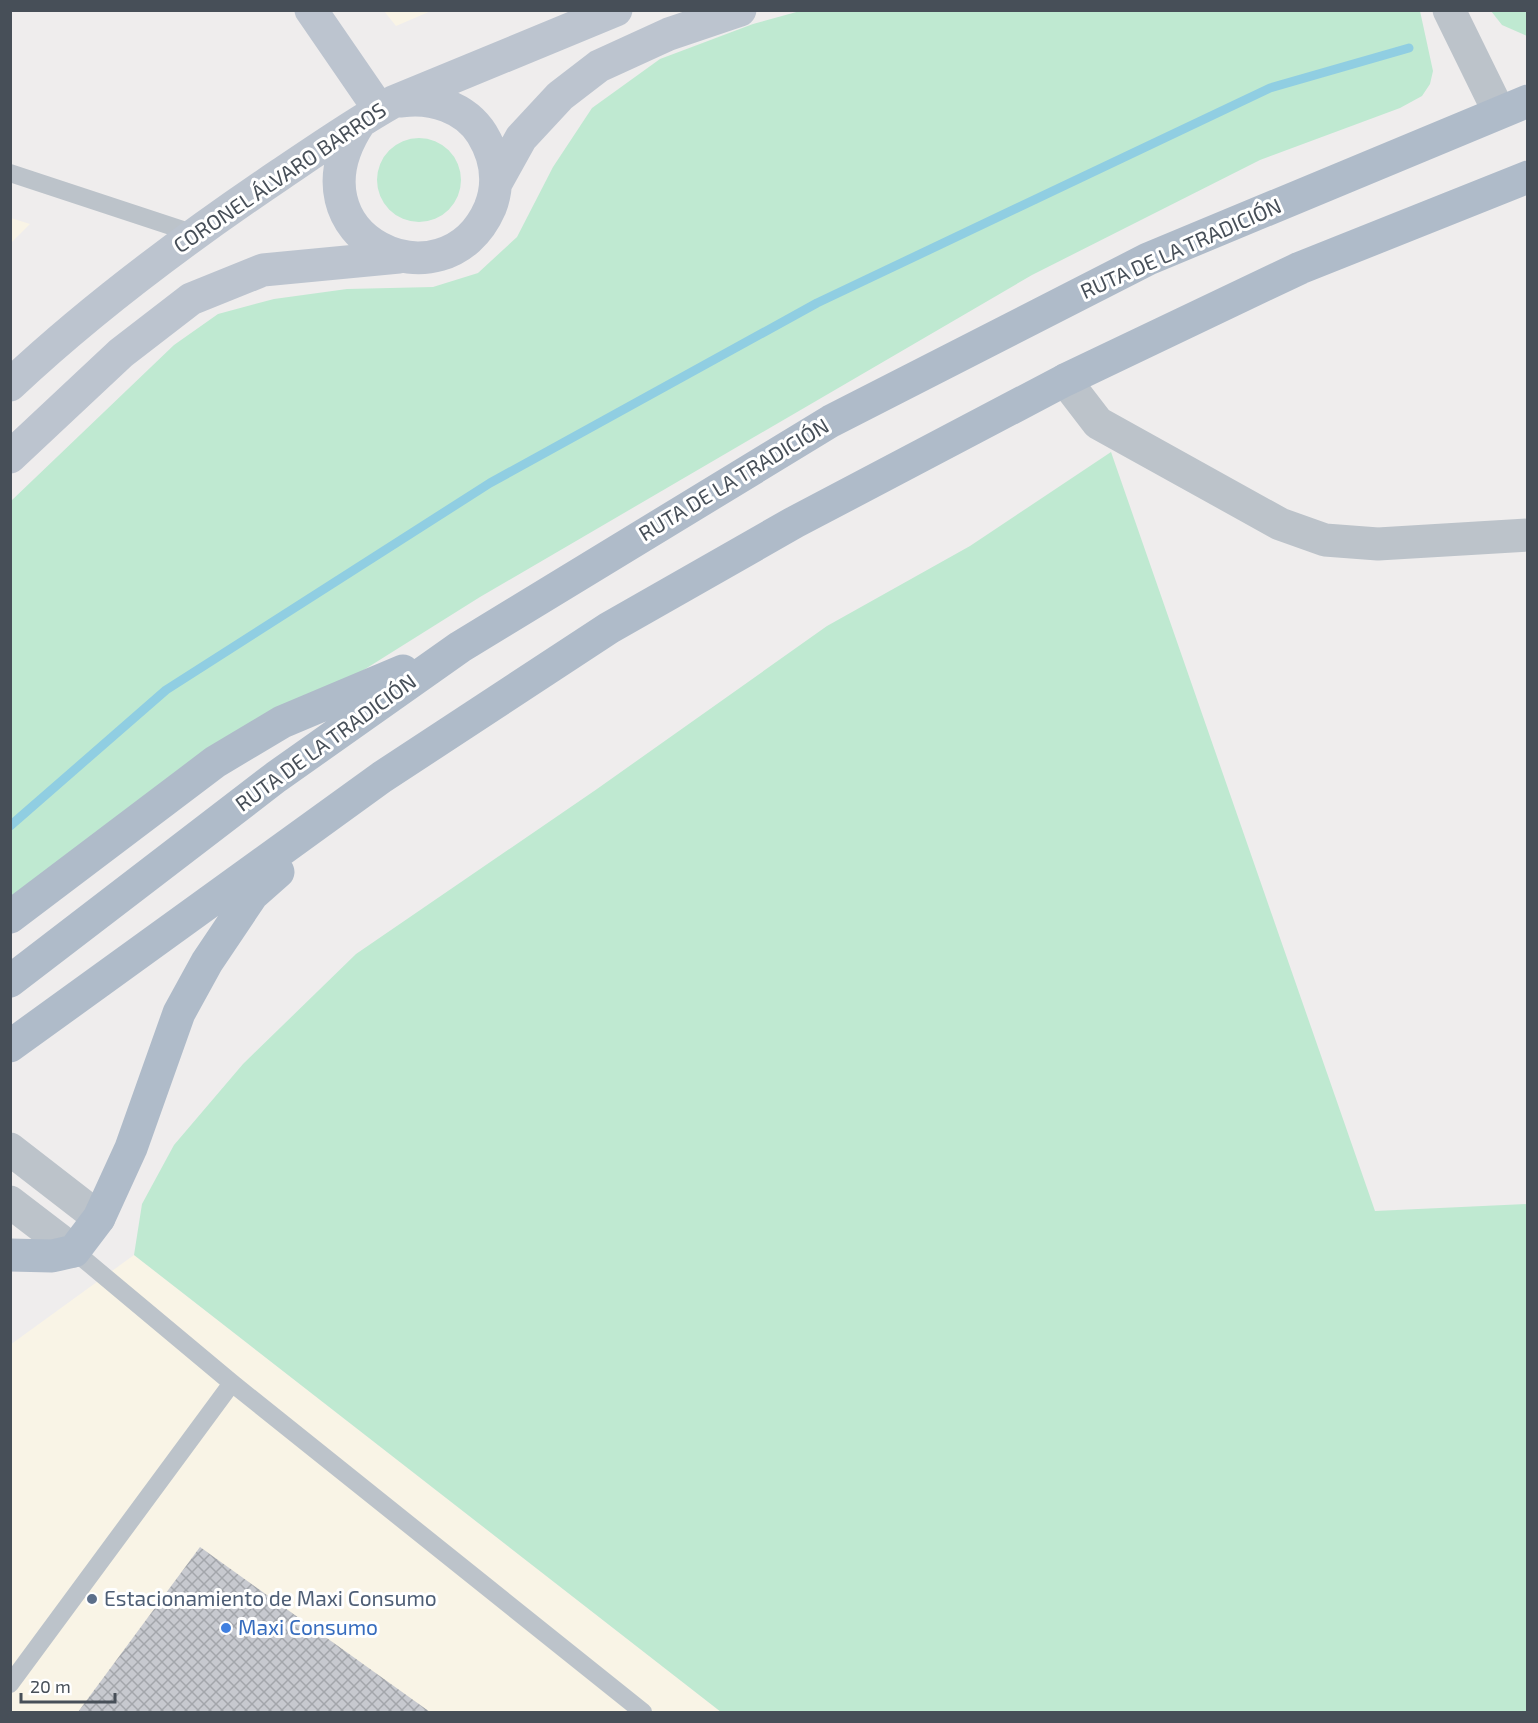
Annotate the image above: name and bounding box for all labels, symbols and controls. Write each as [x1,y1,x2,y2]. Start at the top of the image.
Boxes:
street label: CORONEL ÁLVARO BARROS [168,96,390,257]
street label: RUTA DE LA TRADICIÓN [1076,192,1285,303]
street label: RUTA DE LA TRADICIÓN [634,412,833,545]
street label: RUTA DE LA TRADICIÓN [230,668,420,816]
place label: Estacionamiento de Maxi Consumo [104,1585,437,1610]
marker: Estacionamiento de Maxi Consumo [85,1592,99,1606]
place label: Maxi Consumo [238,1614,378,1639]
marker: Maxi Consumo [219,1621,233,1635]
scale bar [21,1666,116,1704]
text: 20 m [30,1675,71,1697]

